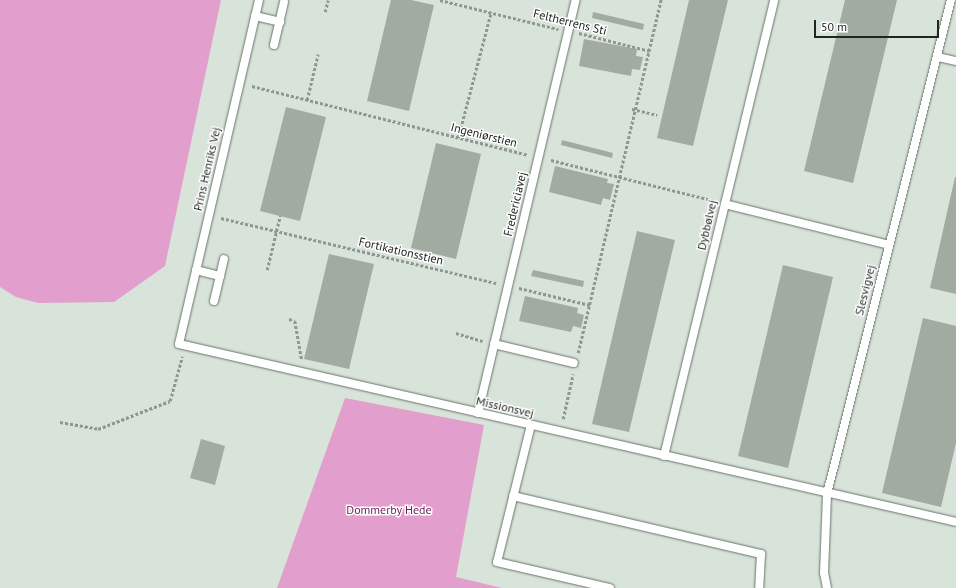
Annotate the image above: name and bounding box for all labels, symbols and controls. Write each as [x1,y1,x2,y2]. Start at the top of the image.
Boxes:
street label: Feltherrens Sti [532,6,608,38]
scale bar [816,12,941,38]
text: 50 m [821,19,847,34]
street label: Ingeniørstien [449,120,519,150]
street label: Prins Henriks Vej [190,126,224,212]
street label: Fredericiavej [501,170,529,238]
street label: Dybbølvej [694,198,720,252]
street label: Fortikationsstien [357,234,445,268]
street label: Slesvigvej [852,263,878,317]
street label: Missionsvej [475,393,535,421]
park label: Dommerby Hede [346,503,432,517]

